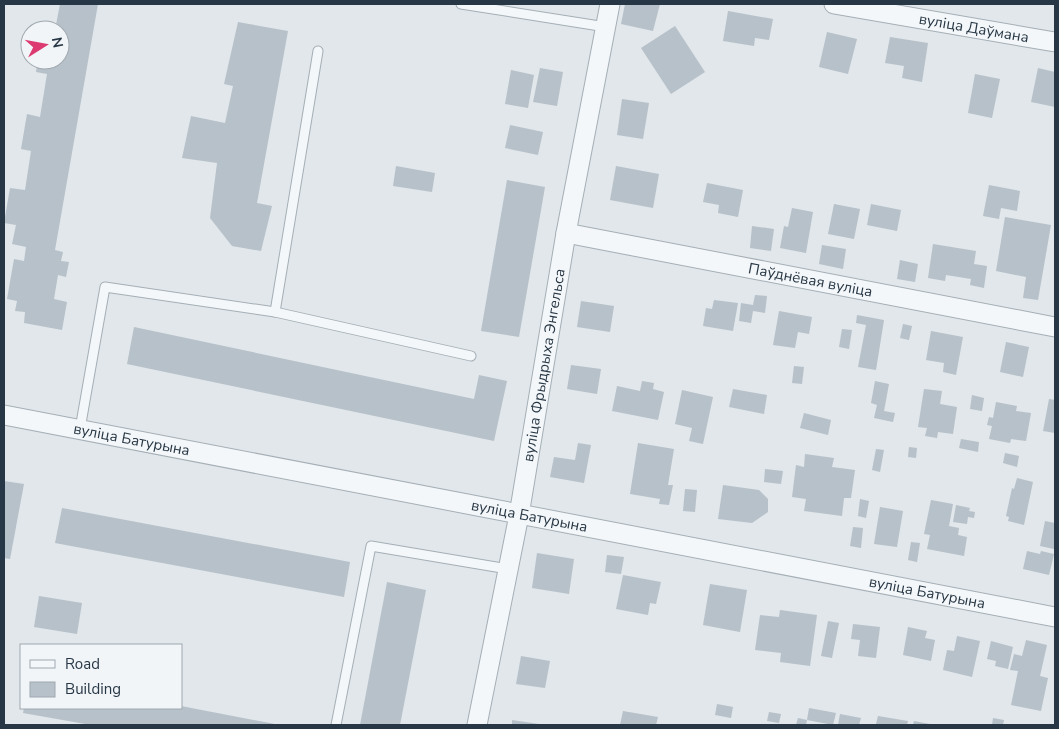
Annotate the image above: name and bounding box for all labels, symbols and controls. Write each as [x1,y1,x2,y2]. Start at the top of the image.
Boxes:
street label: вуліца Даўмана [917,9,1031,47]
north arrow [20,20,70,70]
text: N [47,36,68,50]
street label: Паўднёвая вуліца [747,258,874,302]
street label: вуліца Фрыдрыха Энгельса [518,267,570,463]
street label: вуліца Батурына [72,419,192,461]
street label: вуліца Батурына [469,495,589,537]
street label: вуліца Батурына [867,571,987,613]
legend [20,644,182,709]
text: Road [65,654,100,674]
text: Building [65,679,121,699]

